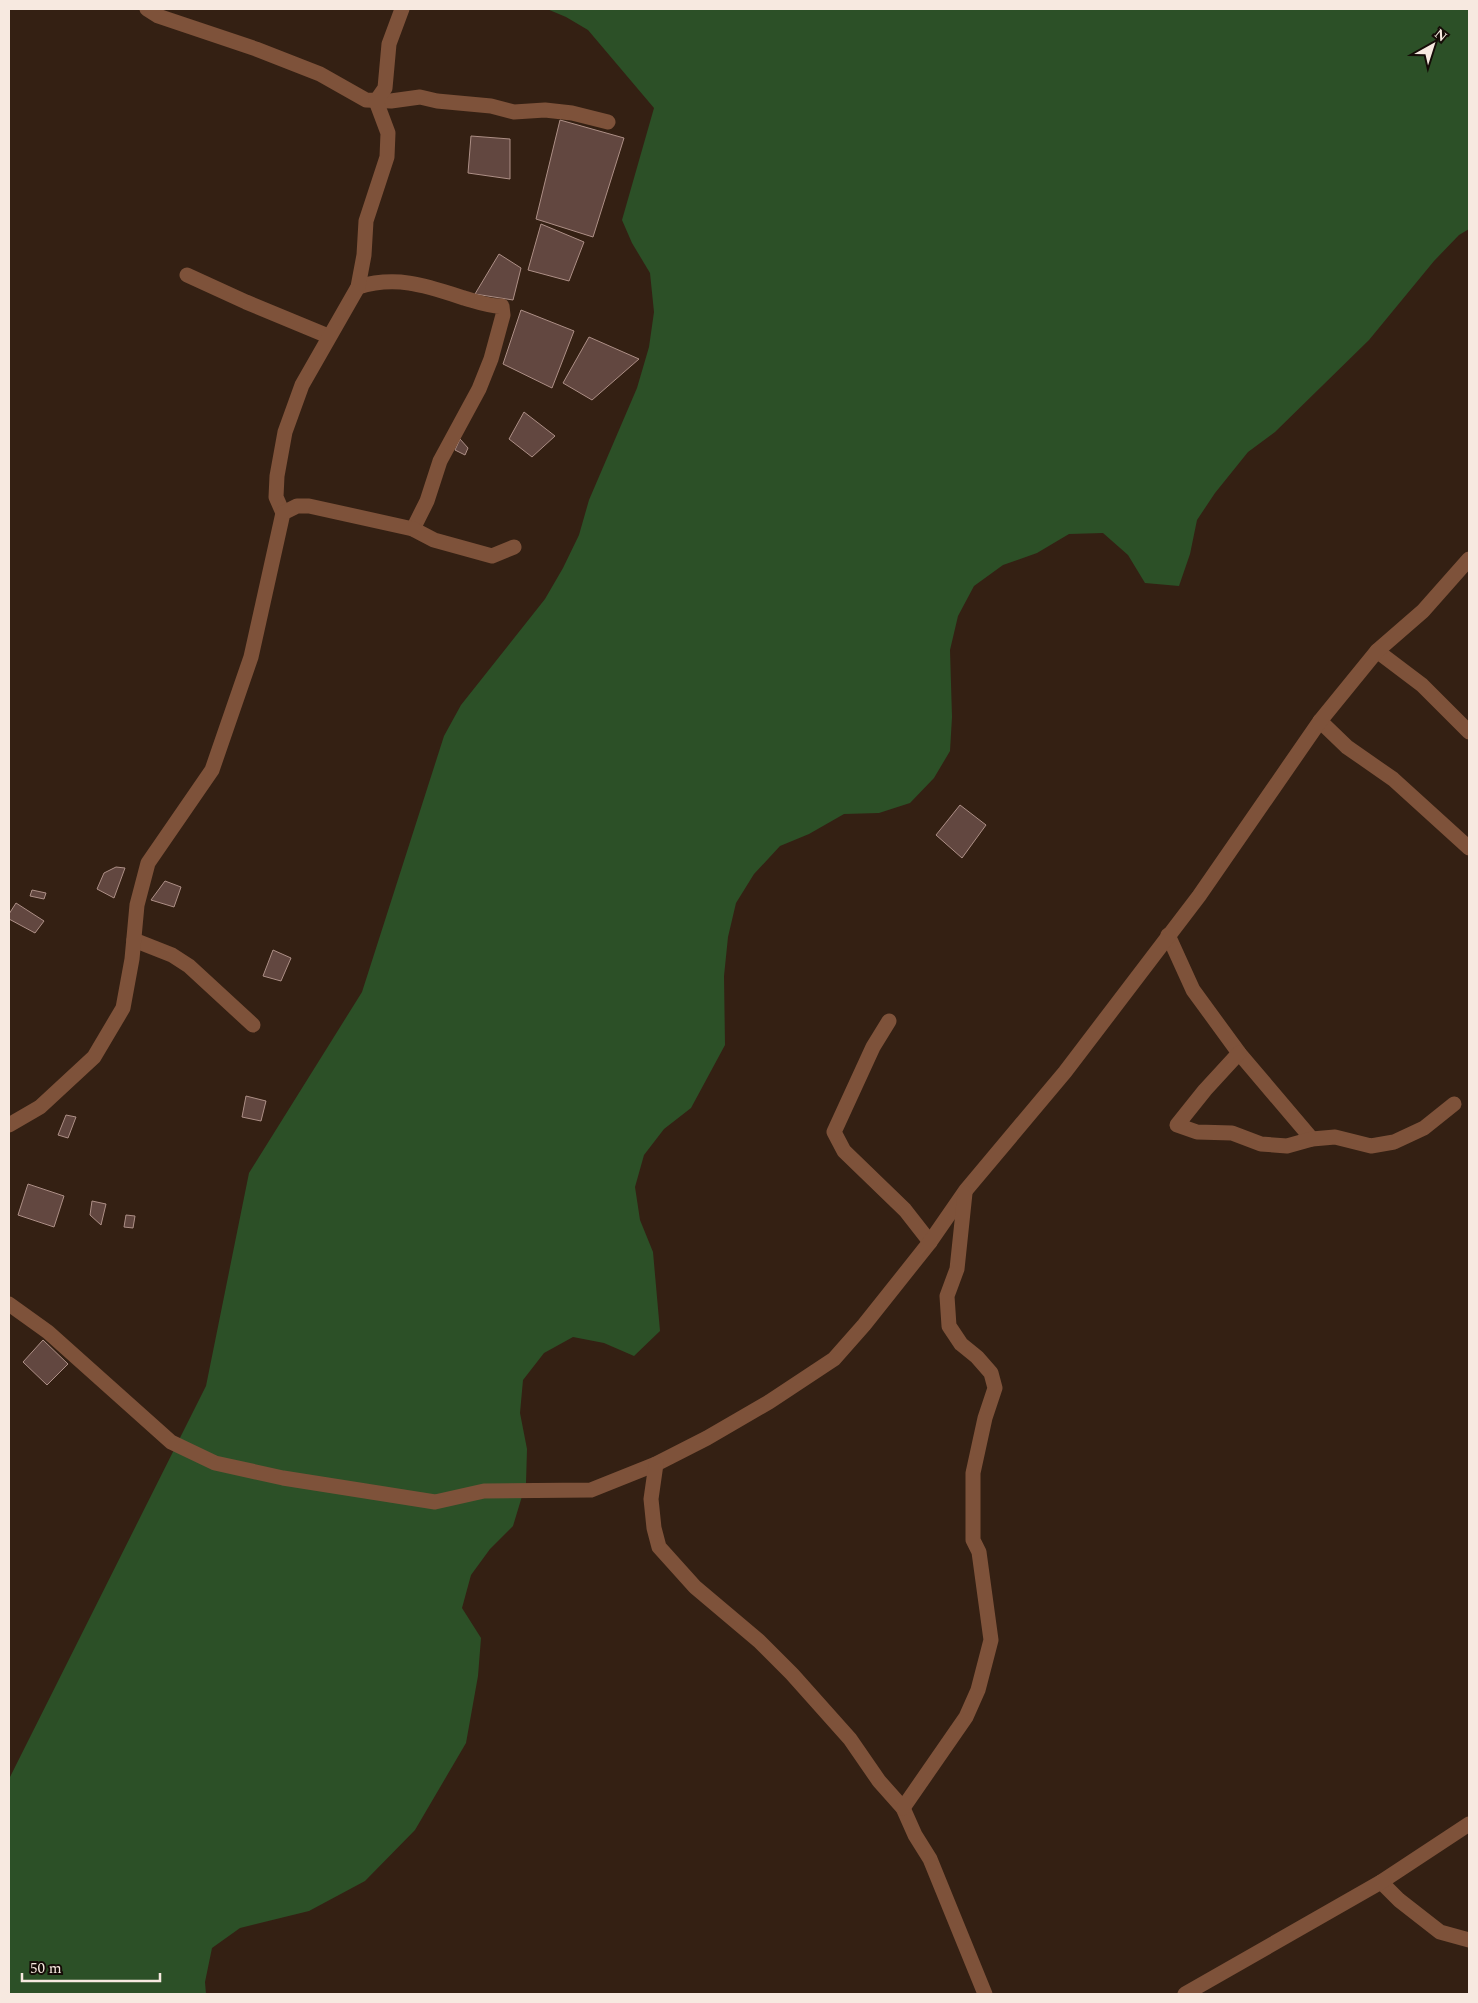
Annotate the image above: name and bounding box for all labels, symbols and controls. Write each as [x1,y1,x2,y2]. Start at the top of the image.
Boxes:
north arrow [1408,20,1458,70]
text: N [1430,24,1452,47]
scale bar [22,1950,160,1982]
text: 50 m [30,1957,62,1980]

